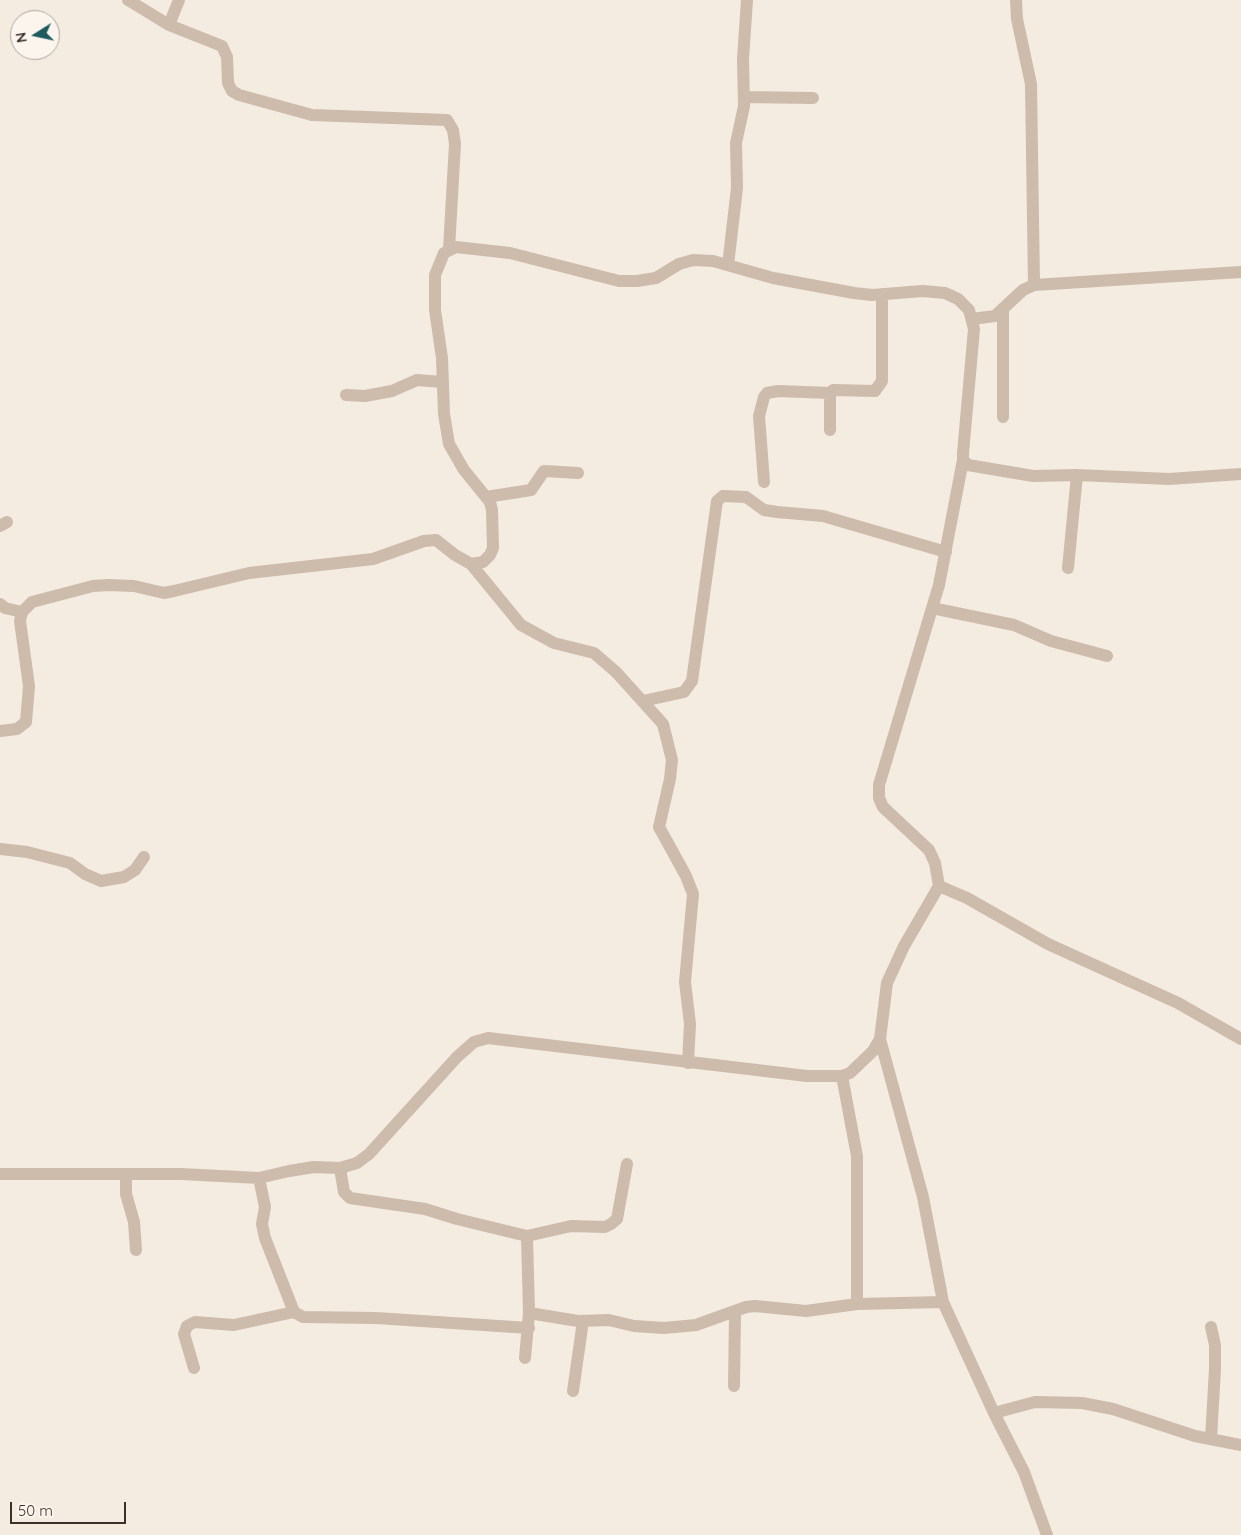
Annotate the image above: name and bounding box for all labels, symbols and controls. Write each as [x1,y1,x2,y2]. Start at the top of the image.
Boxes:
north arrow [10,10,60,60]
text: N [11,31,31,44]
scale bar [12,1492,129,1524]
text: 50 m [18,1501,53,1520]

